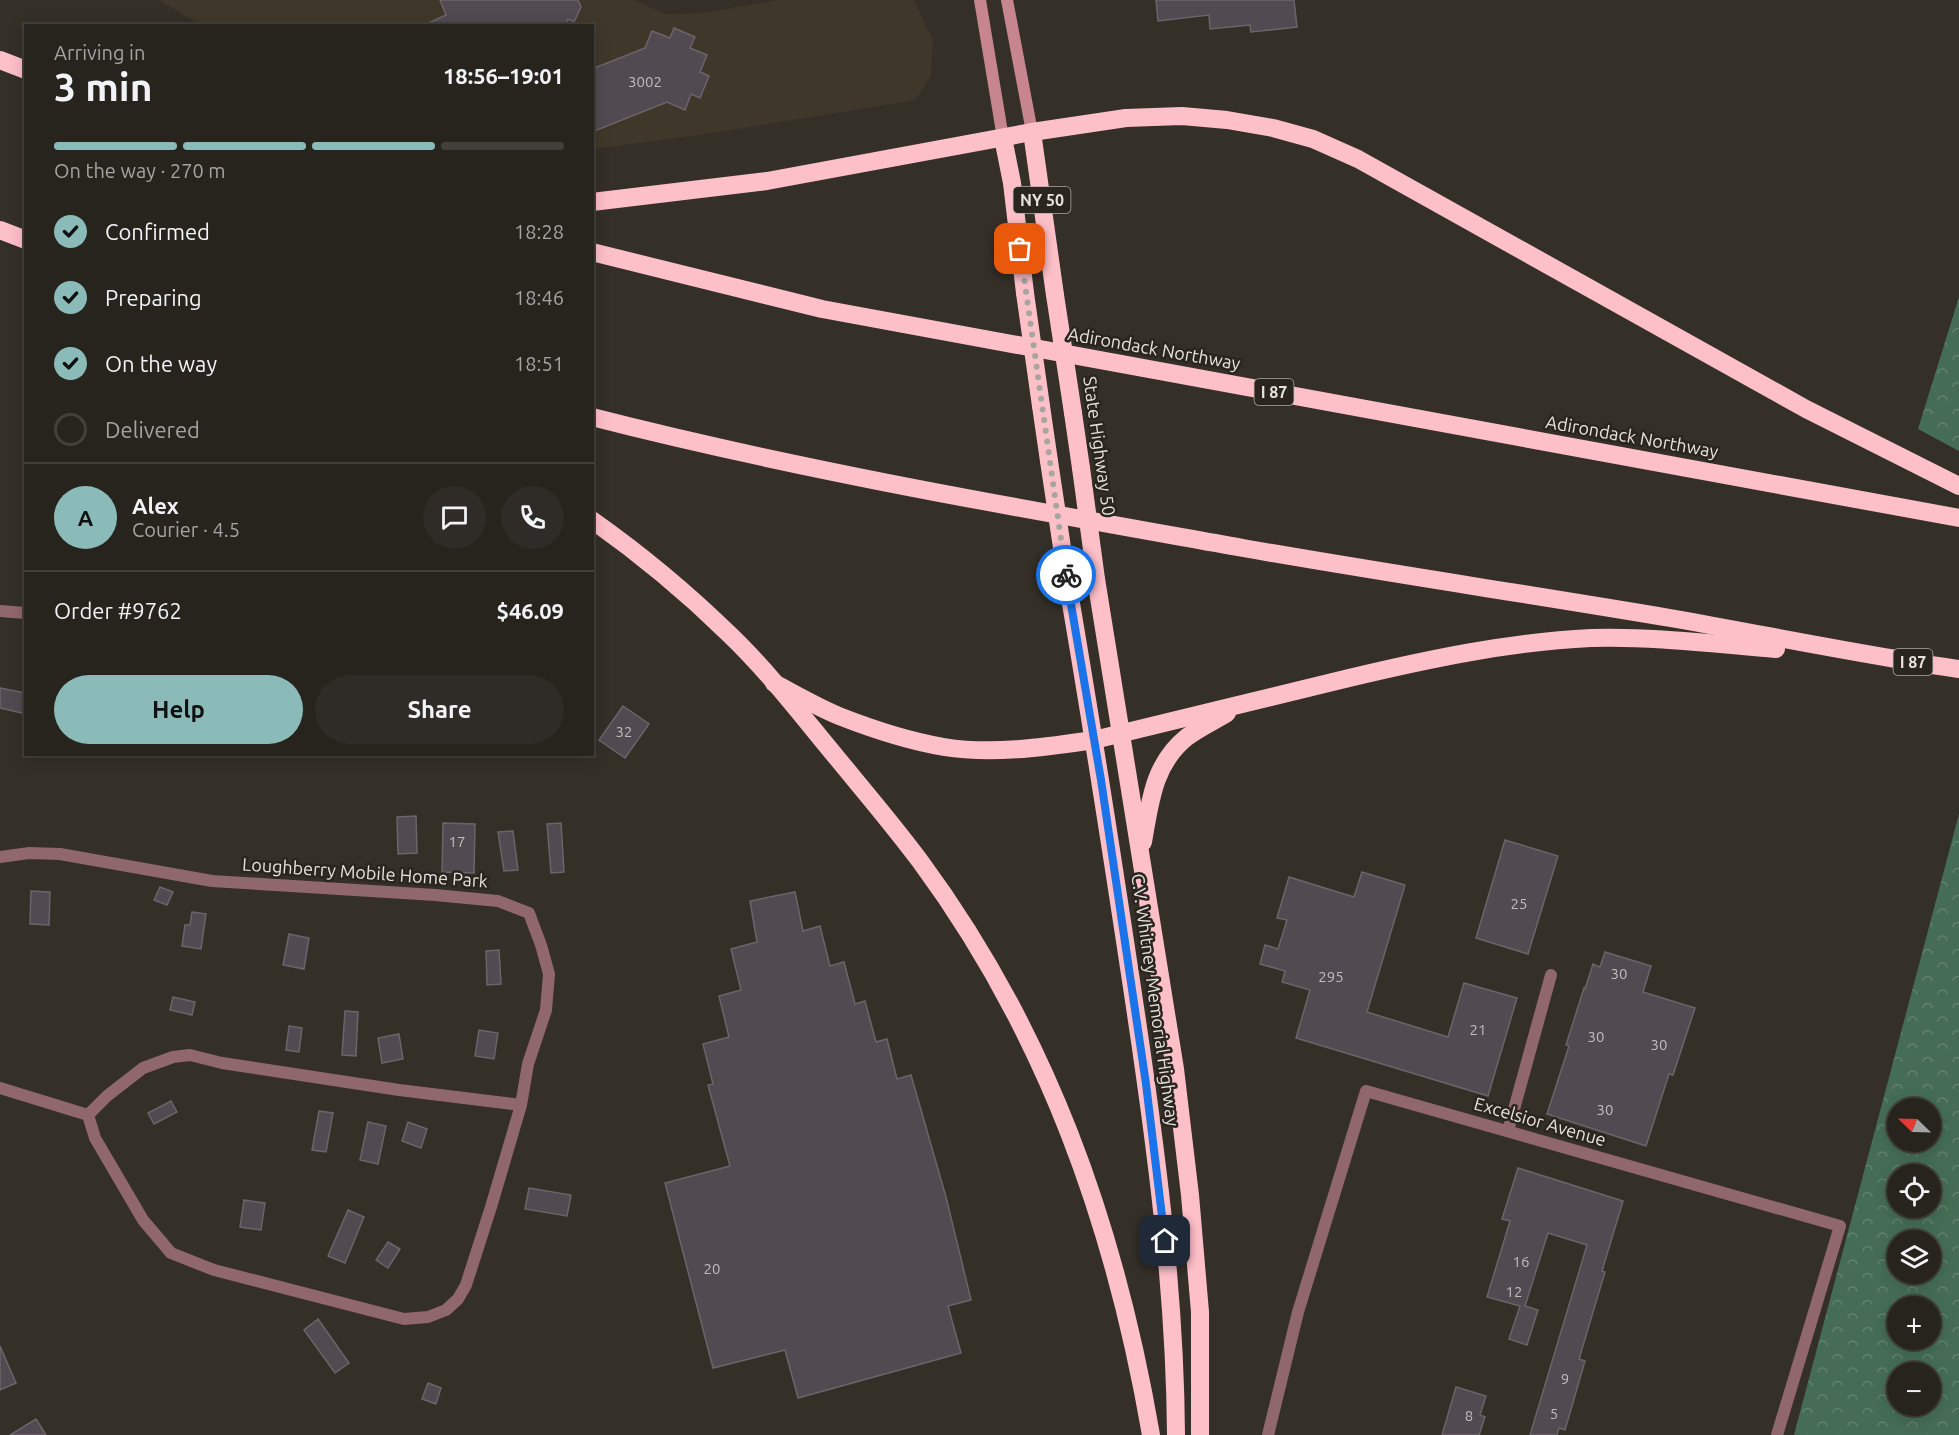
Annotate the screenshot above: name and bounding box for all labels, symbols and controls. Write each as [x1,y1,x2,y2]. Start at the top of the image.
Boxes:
text: Arriving in [54,41,145,64]
text: 18:56–19:01 [443,63,564,88]
text: 3 min [54,65,153,108]
house number: 3002 [628,73,662,90]
text: On the way · 270 m [54,159,226,182]
road number: NY 50 [1014,187,1070,213]
icon: check [54,215,87,248]
text: Confirmed [105,219,210,244]
text: 18:28 [514,220,564,243]
pin [994,223,1045,274]
icon: bag [1003,232,1036,265]
icon: check [54,281,87,314]
text: Preparing [105,285,202,310]
text: 18:46 [514,286,564,309]
street label: Adirondack Northway [1066,323,1242,373]
icon: check [54,347,87,380]
text: On the way [105,351,217,376]
text: 18:51 [514,352,564,375]
street label: State Highway 50 [1080,375,1120,517]
road number: I 87 [1254,379,1294,405]
street label: Adirondack Northway [1544,411,1720,461]
text: Delivered [105,417,200,442]
button: chat [423,486,486,549]
button: phone [501,486,564,549]
text: Alex [132,493,179,518]
text: A [78,505,93,530]
text: Courier · 4.5 [132,518,240,541]
courier [1036,545,1096,605]
icon: bike [1050,559,1083,592]
text: Order #9762 [54,598,182,623]
text: $46.09 [497,598,564,623]
road number: I 87 [1894,649,1932,675]
button: Help [54,675,303,744]
button: Share [315,675,564,744]
house number: 32 [616,723,632,740]
house number: 17 [449,833,465,850]
street label: Loughberry Mobile Home Park [242,853,489,891]
street label: C.V. Whitney Memorial Highway [1128,872,1184,1128]
house number: 25 [1511,895,1527,912]
house number: 30 [1611,965,1627,982]
house number: 295 [1318,968,1344,985]
house number: 21 [1470,1021,1486,1038]
house number: 30 [1588,1028,1604,1045]
house number: 30 [1651,1036,1667,1053]
street label: Excelsior Avenue [1472,1093,1609,1149]
north arrow [1887,1098,1941,1152]
map controls [1887,1098,1941,1416]
house number: 30 [1597,1101,1613,1118]
button: locate [1887,1164,1941,1218]
pin [1139,1215,1190,1266]
icon: home [1148,1224,1181,1257]
button: layers [1887,1230,1941,1284]
house number: 16 [1513,1253,1529,1270]
house number: 20 [704,1260,720,1277]
house number: 12 [1506,1283,1522,1300]
button: + [1887,1296,1941,1350]
button: − [1887,1362,1941,1416]
house number: 9 [1561,1370,1569,1387]
house number: 5 [1550,1405,1558,1422]
house number: 8 [1465,1407,1473,1424]

